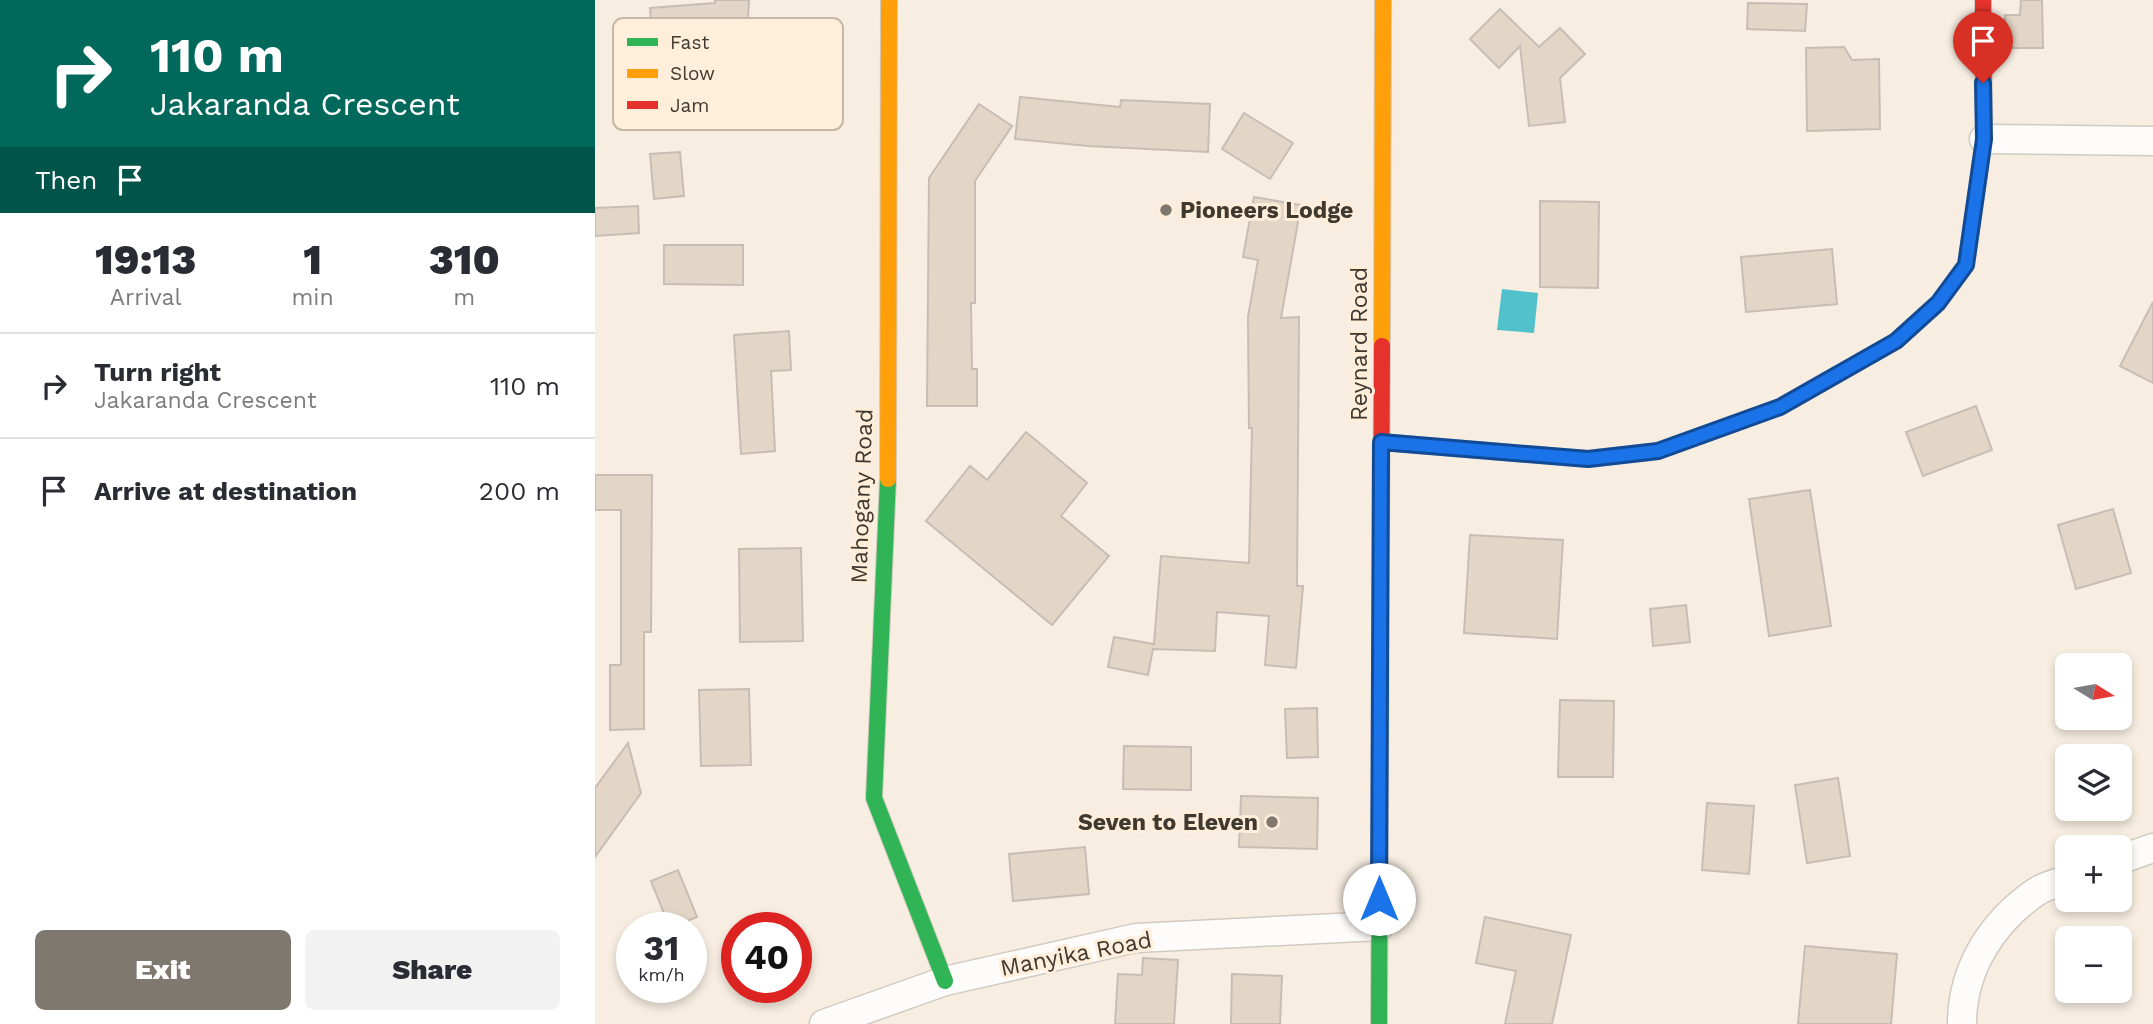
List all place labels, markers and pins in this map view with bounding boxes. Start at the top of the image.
pin [1953,11,2013,83]
place label: Pioneers Lodge [1180,197,1353,224]
marker: Pioneers Lodge [1158,202,1174,218]
place label: Seven to Eleven [1078,809,1258,836]
marker: Seven to Eleven [1264,814,1280,830]

